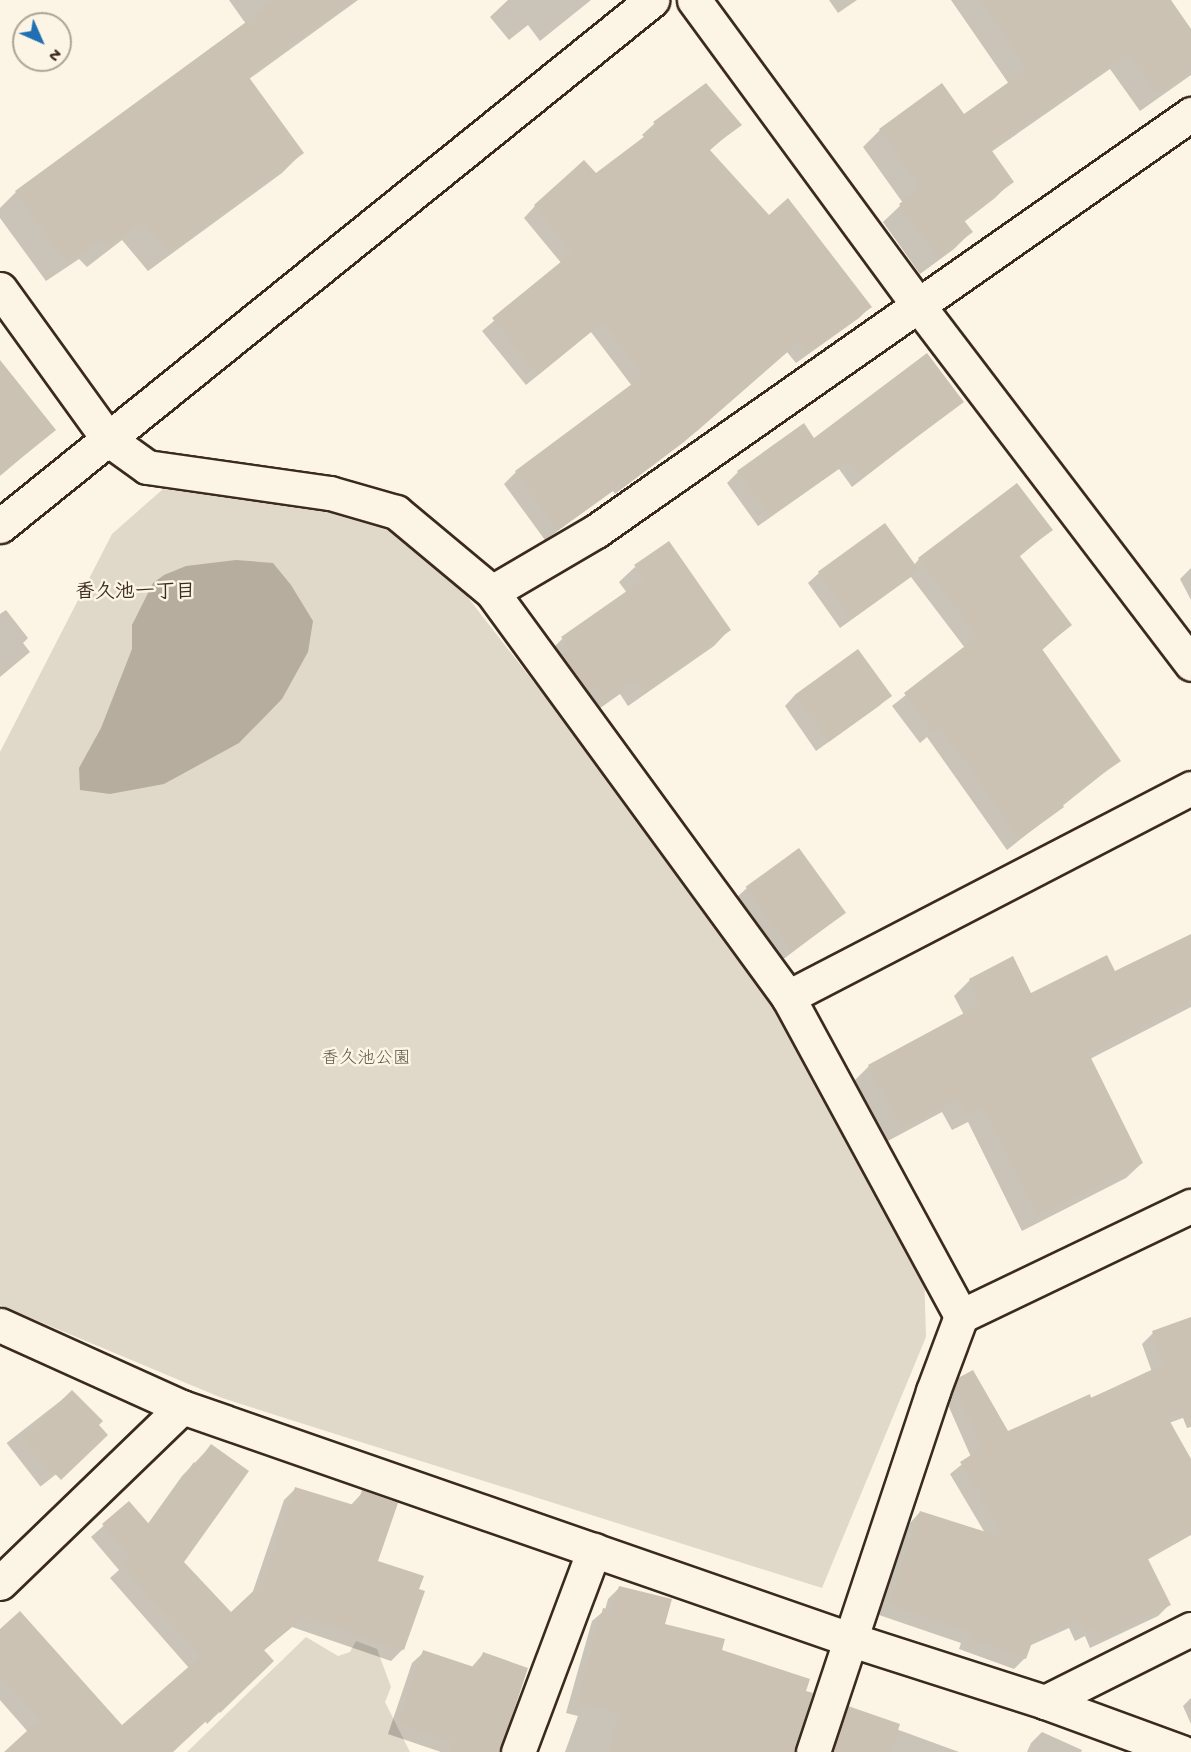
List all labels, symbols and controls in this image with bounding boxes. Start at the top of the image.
north arrow [12,12,72,72]
text: N [43,43,64,64]
district label: 香久池一丁目 [75,581,195,605]
park label: 香久池公園 [321,1049,411,1071]

